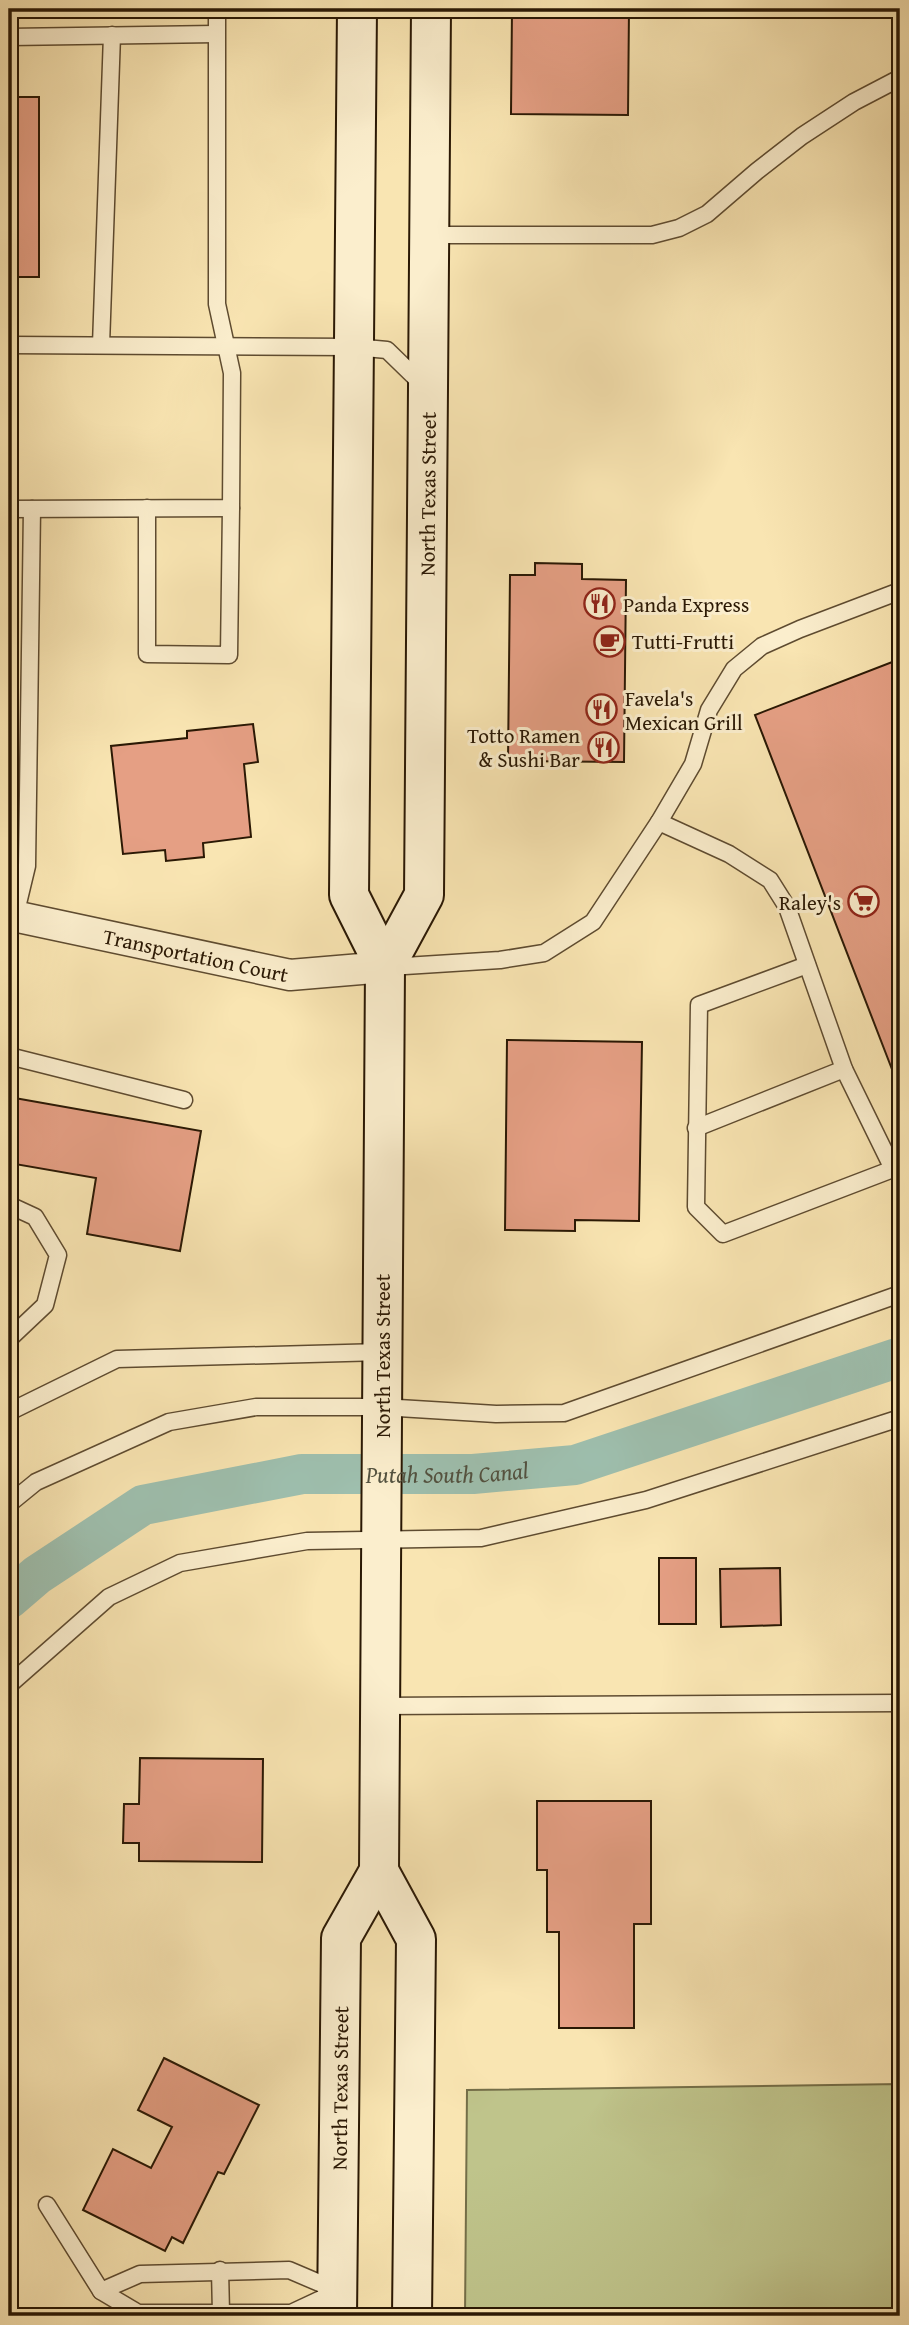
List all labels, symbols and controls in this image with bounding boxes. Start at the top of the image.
street label: North Texas Street [411,411,443,576]
restaurant icon: Panda Express [583,587,617,621]
place label: Panda Express [623,589,749,620]
cafe icon: Tutti-Frutti [592,624,626,658]
place label: Tutti-Frutti [632,626,734,657]
place label: Favela's Mexican Grill [625,683,743,738]
restaurant icon: Favela's Mexican Grill [585,693,619,727]
place label: Totto Ramen & Sushi Bar [467,720,580,775]
restaurant icon: Totto Ramen & Sushi Bar [586,730,620,764]
supermarket icon: Raley's [847,885,881,919]
place label: Raley's [779,887,841,918]
street label: Transportation Court [100,920,292,990]
street label: North Texas Street [367,1273,398,1438]
water label: Putah South Canal [365,1453,530,1491]
street label: North Texas Street [323,2005,356,2170]

